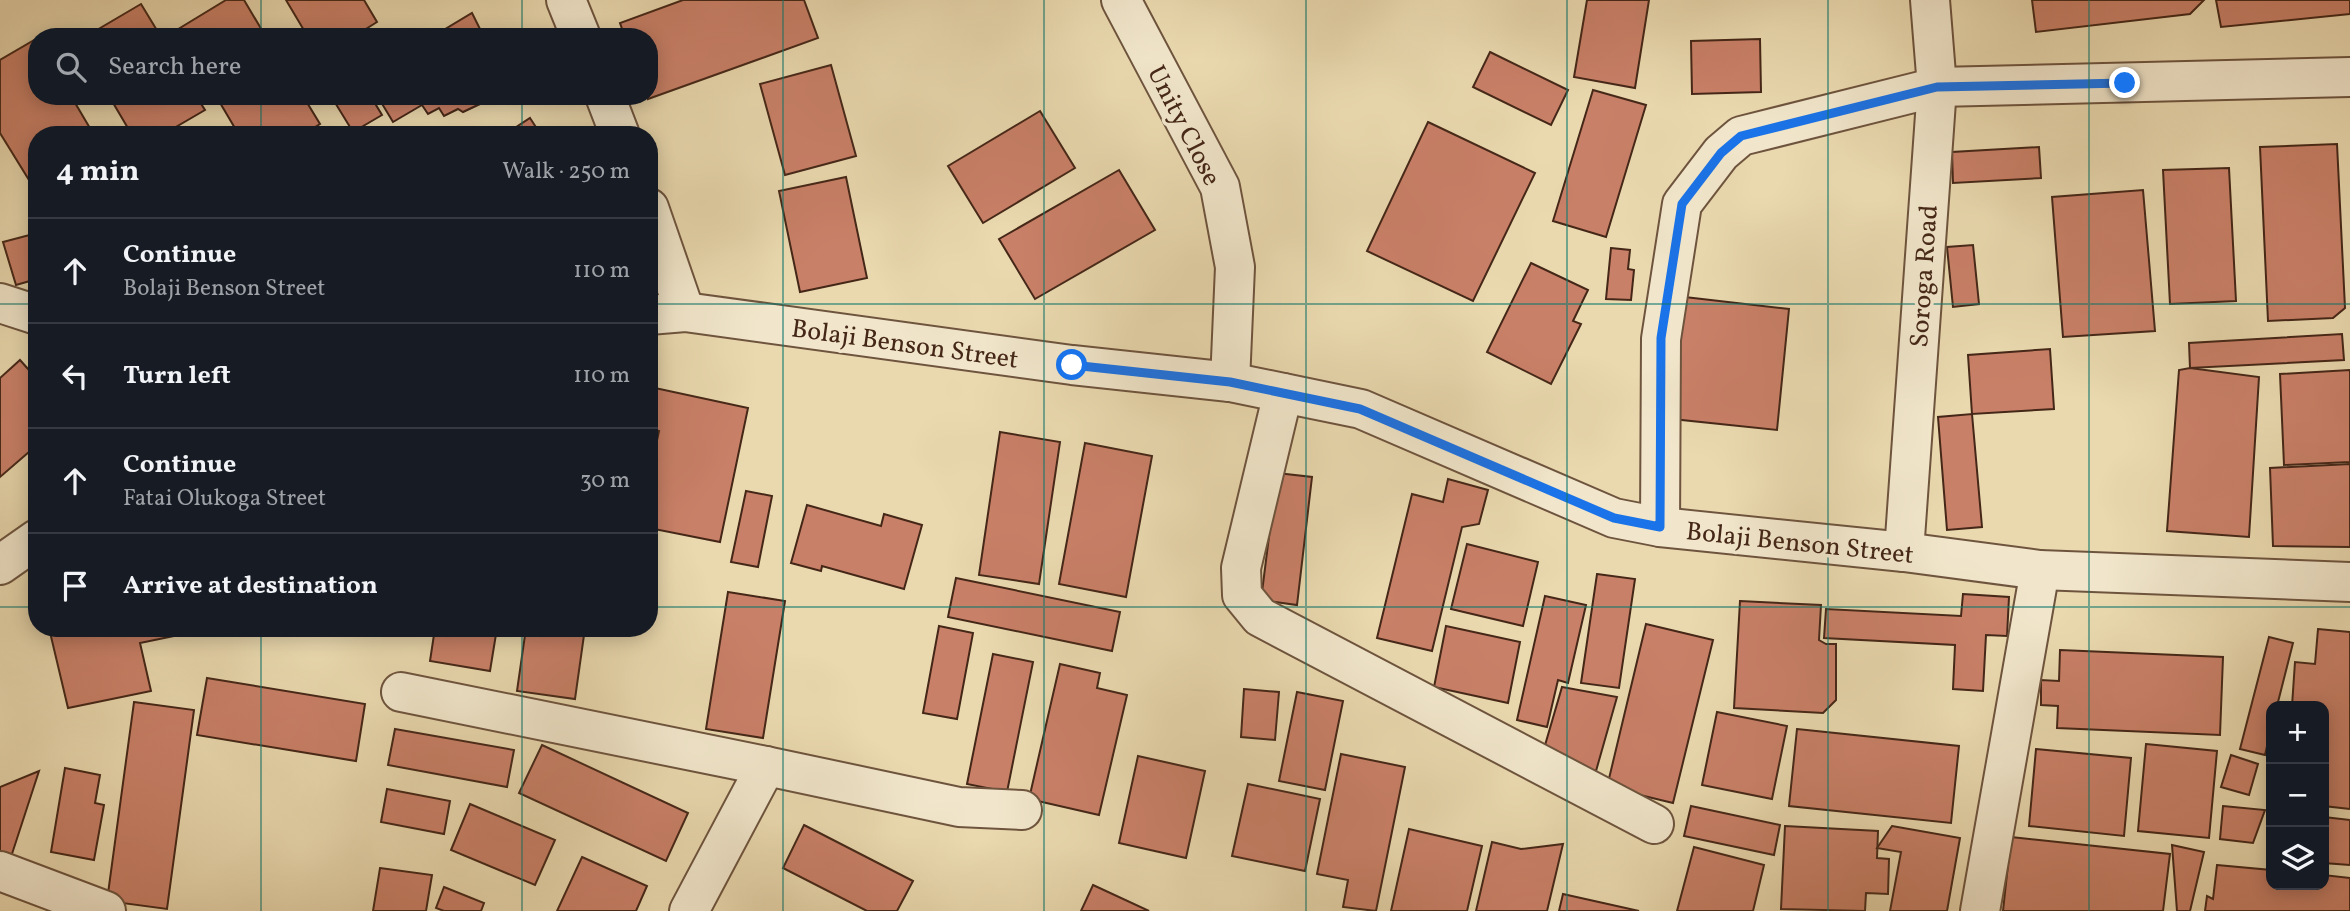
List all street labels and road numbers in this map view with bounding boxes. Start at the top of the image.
street label: Unity Close [1138,60,1229,192]
street label: Soroga Road [1902,204,1948,349]
street label: Bolaji Benson Street [789,311,1020,379]
street label: Bolaji Benson Street [1684,514,1915,574]

